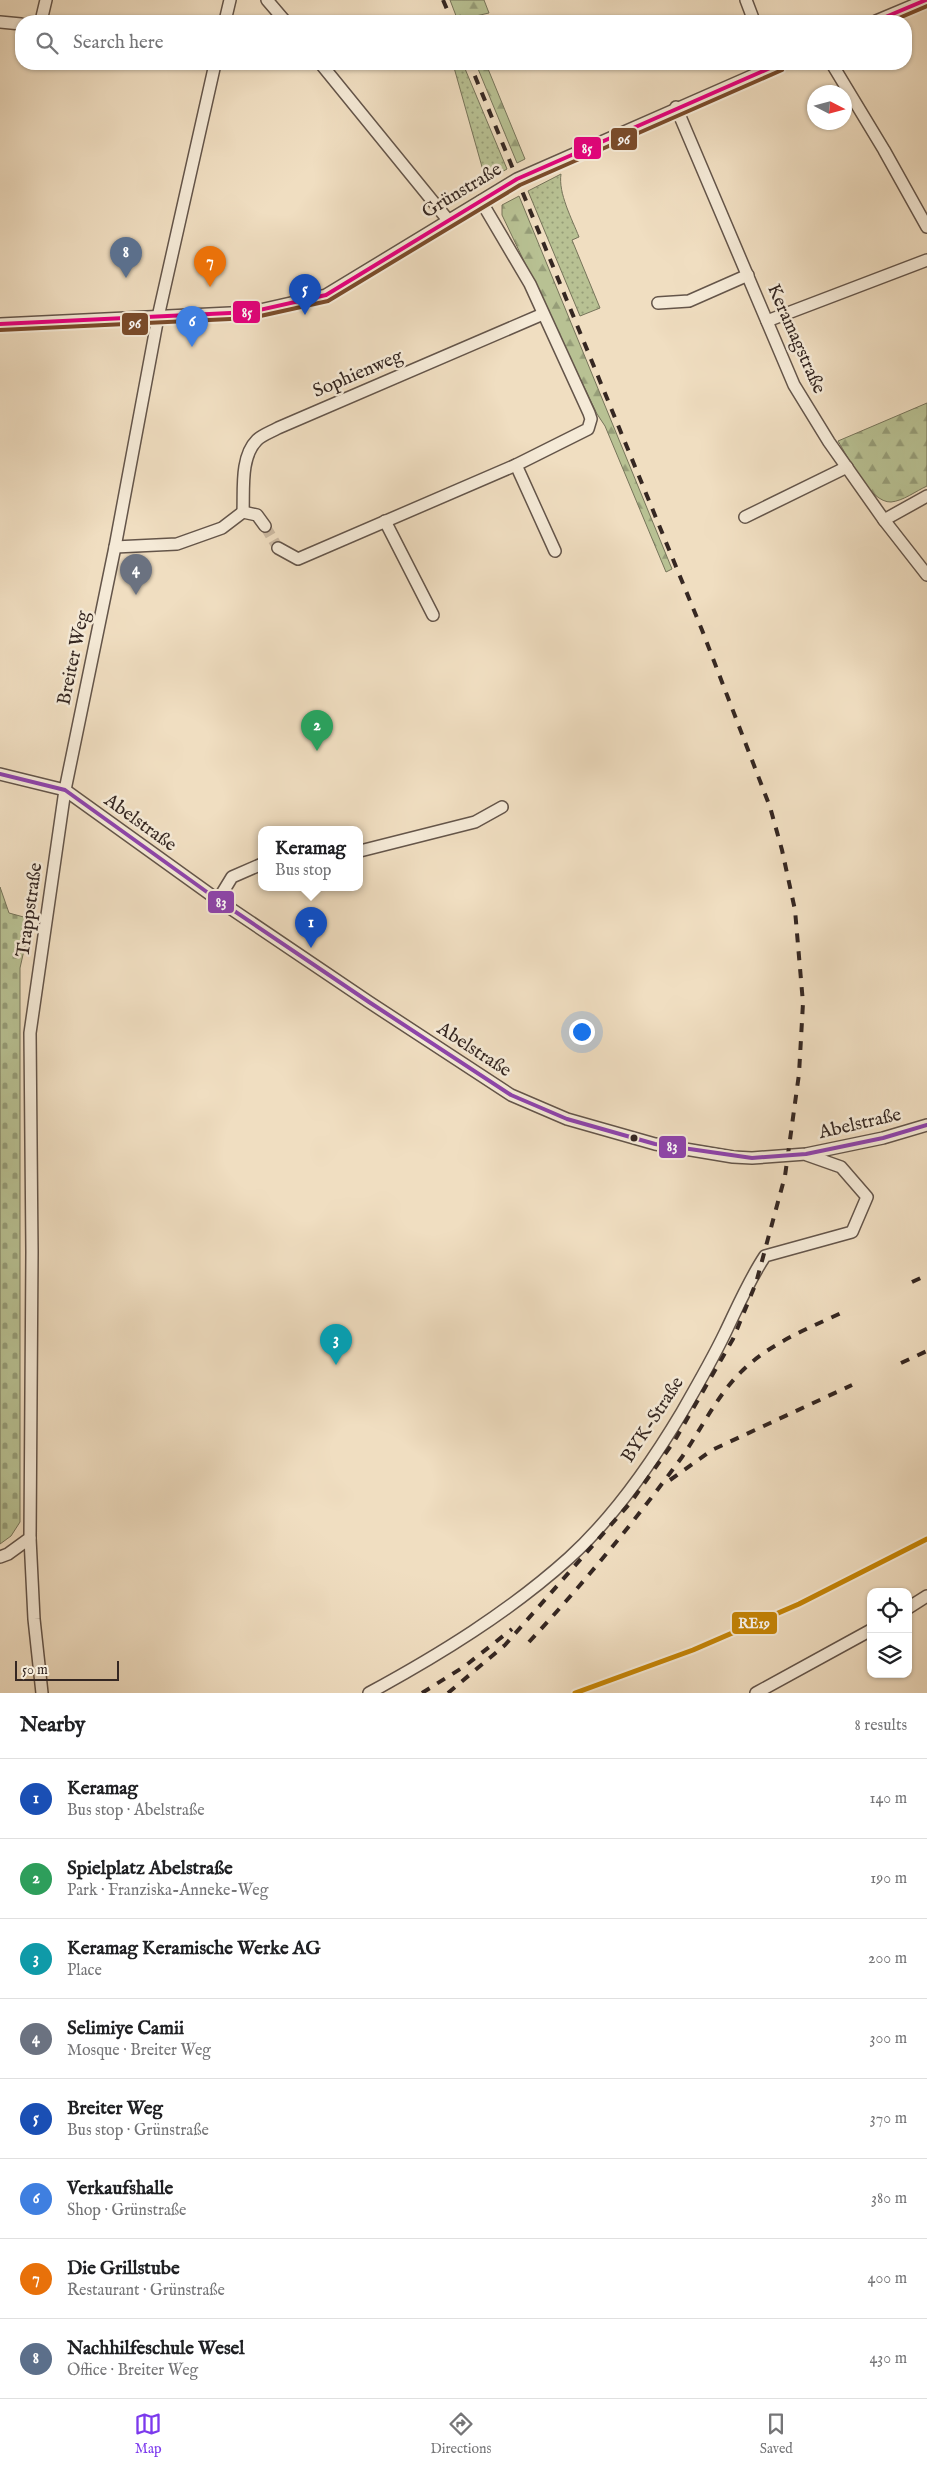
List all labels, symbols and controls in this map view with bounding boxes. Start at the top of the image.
search box [15,15,912,70]
icon: search [33,29,61,57]
text: Search here [73,31,164,55]
north arrow [807,85,852,130]
line badge: 96 [610,127,638,151]
text: 96 [617,131,631,149]
line badge: 85 [573,136,602,160]
text: 85 [582,140,592,158]
street label: Grünstraße [418,158,507,224]
pin: 8 [110,237,142,278]
pin: 7 [194,246,226,287]
pin: 5 [289,274,321,315]
street label: Keramagstraße [761,280,831,398]
line badge: 85 [232,300,261,324]
text: 85 [242,304,252,322]
pin: 6 [176,306,208,347]
line badge: 96 [121,312,149,336]
text: 96 [128,315,142,333]
street label: Sophienweg [309,344,407,404]
pin: 4 [120,554,152,595]
street label: Breiter Weg [52,608,96,707]
pin: 2 [301,710,333,751]
street label: Abelstraße [98,788,181,858]
popup [258,826,363,891]
text: Keramag [275,837,346,861]
street label: Trappstraße [12,861,49,959]
text: Bus stop [275,861,331,881]
line badge: 83 [207,890,235,914]
text: 83 [216,894,226,912]
pin: 1 [295,907,327,948]
street label: Abelstraße [431,1017,516,1083]
your location [569,1019,595,1045]
street label: Abelstraße [815,1103,904,1145]
unlabelled marker [629,1133,639,1143]
line badge: 83 [658,1135,687,1159]
text: 83 [667,1138,677,1156]
pin: 3 [320,1324,352,1365]
street label: BYK-Straße [616,1372,690,1468]
map controls [867,1588,912,1678]
button: locate [867,1588,912,1633]
line badge: RE19 [731,1611,778,1635]
text: RE19 [738,1615,770,1633]
button: layers [867,1633,912,1678]
scale bar [15,1658,119,1681]
text: 50 m [22,1661,48,1679]
text: Nearby [20,1712,85,1739]
text: 8 results [855,1716,907,1736]
text: Keramag [67,1777,138,1801]
text: 1 [33,1789,39,1809]
text: 140 m [869,1789,907,1809]
text: Bus stop · Abelstraße [67,1801,204,1821]
text: Spielplatz Abelstraße [67,1857,233,1881]
text: 2 [32,1869,40,1889]
text: 190 m [870,1869,907,1889]
text: Park · Franziska-Anneke-Weg [67,1881,268,1901]
text: Keramag Keramische Werke AG [67,1937,321,1961]
text: 3 [33,1949,39,1969]
text: 200 m [868,1949,907,1969]
text: Place [67,1961,102,1981]
text: Selimiye Camii [67,2017,184,2041]
text: 4 [32,2029,40,2049]
text: 300 m [869,2029,907,2049]
text: Mosque · Breiter Weg [67,2041,211,2061]
text: Breiter Weg [67,2097,163,2121]
text: 5 [33,2109,39,2129]
text: 370 m [870,2109,907,2129]
text: Bus stop · Grünstraße [67,2121,209,2141]
text: Verkaufshalle [67,2177,173,2201]
text: 6 [33,2189,39,2209]
text: 380 m [871,2189,907,2209]
text: Shop · Grünstraße [67,2201,186,2221]
text: Die Grillstube [67,2257,180,2281]
text: 7 [32,2269,40,2289]
text: 400 m [868,2269,907,2289]
text: Restaurant · Grünstraße [67,2281,225,2301]
text: Nachhilfeschule Wesel [67,2337,245,2361]
text: 8 [33,2349,39,2369]
text: 430 m [869,2349,907,2369]
text: Office · Breiter Weg [67,2361,198,2381]
tab: Map [134,2410,162,2458]
tab: Directions [430,2410,491,2458]
tab: Saved [760,2410,793,2458]

